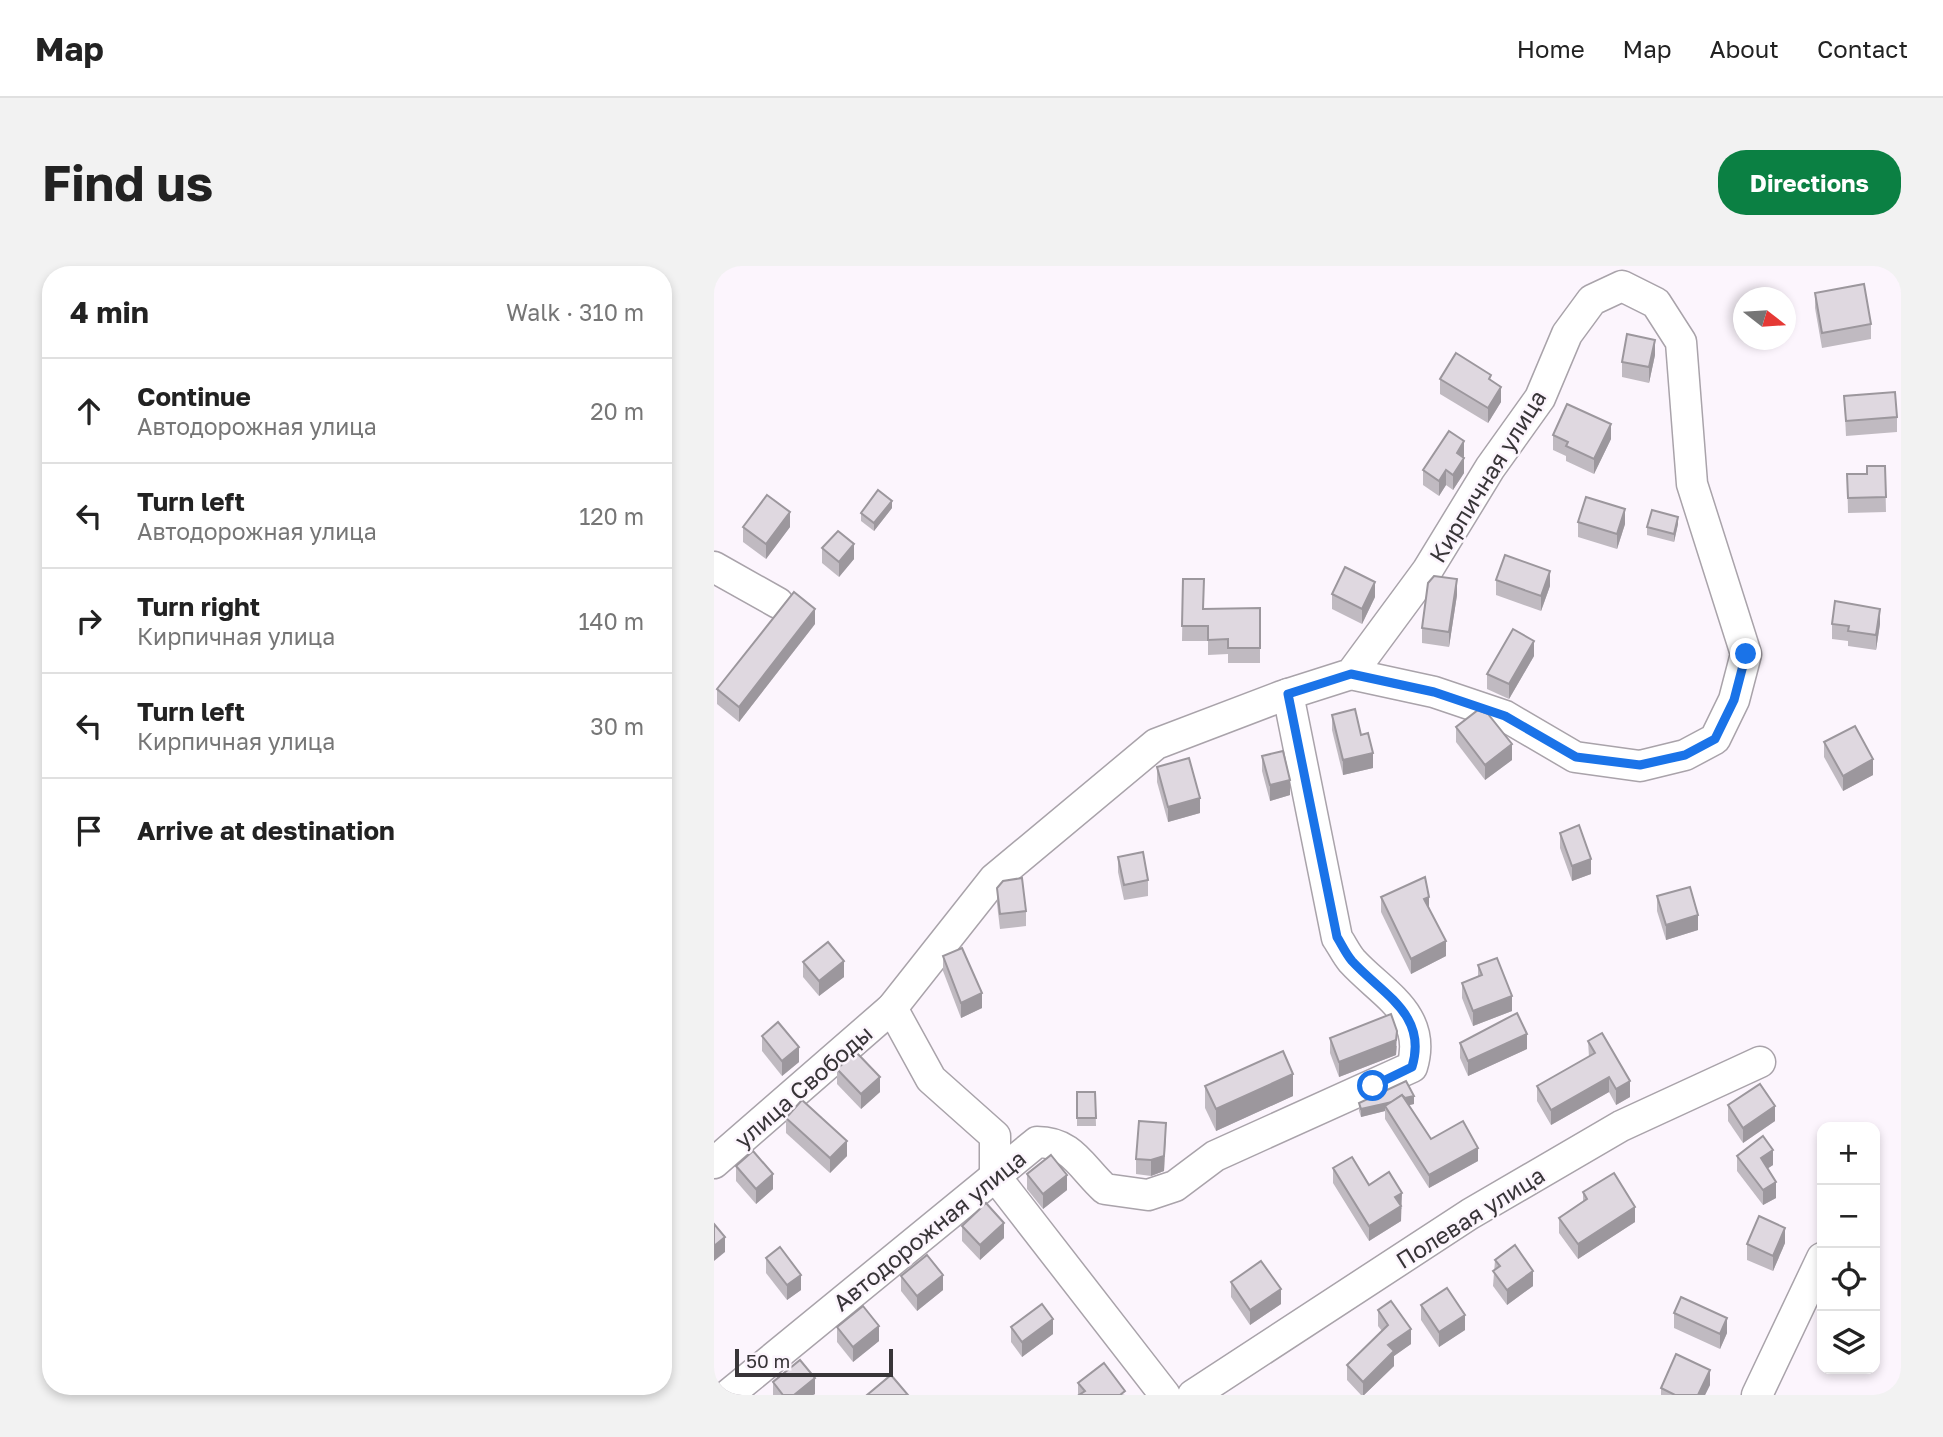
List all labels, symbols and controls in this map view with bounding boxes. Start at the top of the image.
text: Map [35,29,104,68]
text: Home [1517,34,1585,63]
text: Map [1623,34,1672,63]
text: About [1710,34,1779,63]
text: Contact [1817,34,1908,63]
button: Directions [1718,150,1901,215]
text: Find us [42,153,213,212]
north arrow [1733,287,1796,350]
text: 4 min [70,294,149,330]
text: Walk · 310 m [506,298,644,326]
text: Continue [137,381,251,412]
street label: Кирпичная улица [1423,385,1551,567]
icon: ahead [70,392,108,430]
text: 20 m [590,397,644,425]
text: Автодорожная улица [137,412,377,440]
text: Turn left [137,486,245,517]
icon: left [70,497,108,535]
text: 120 m [579,502,644,530]
text: Автодорожная улица [137,517,377,545]
text: Turn right [137,591,260,622]
icon: right [70,602,108,640]
text: 140 m [578,607,644,635]
text: Кирпичная улица [137,622,335,650]
route end [1730,638,1761,669]
text: Turn left [137,696,245,727]
icon: left [70,707,108,745]
text: 30 m [590,712,644,740]
text: Кирпичная улица [137,727,335,755]
icon: arrive [70,812,108,850]
text: Arrive at destination [137,815,395,846]
street label: улица Свободы [728,1019,878,1153]
route start [1357,1070,1388,1101]
map controls [1817,1122,1880,1374]
button: + [1817,1122,1880,1185]
street label: Автодорожная улица [827,1144,1031,1316]
street label: Полевая улица [1391,1160,1549,1274]
button: − [1817,1185,1880,1248]
button: locate [1817,1248,1880,1311]
button: layers [1817,1311,1880,1374]
scale bar [735,1346,892,1378]
text: 50 m [746,1349,790,1372]

